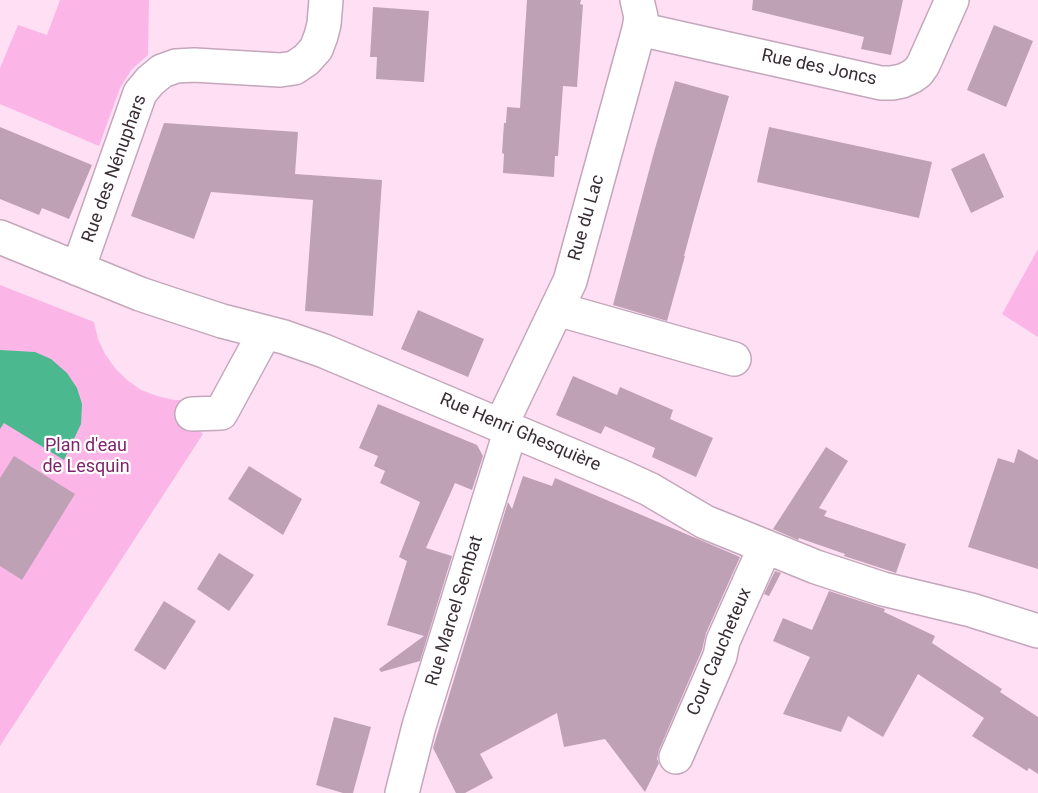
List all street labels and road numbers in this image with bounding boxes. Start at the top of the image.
street label: Rue des Joncs [759,45,879,91]
street label: Rue des Nénuphars [78,92,152,246]
street label: Rue du Lac [564,173,610,263]
street label: Rue Henri Ghesquière [436,389,604,477]
street label: Rue Marcel Sembat [422,533,488,689]
street label: Cour Caucheteux [683,585,757,719]

